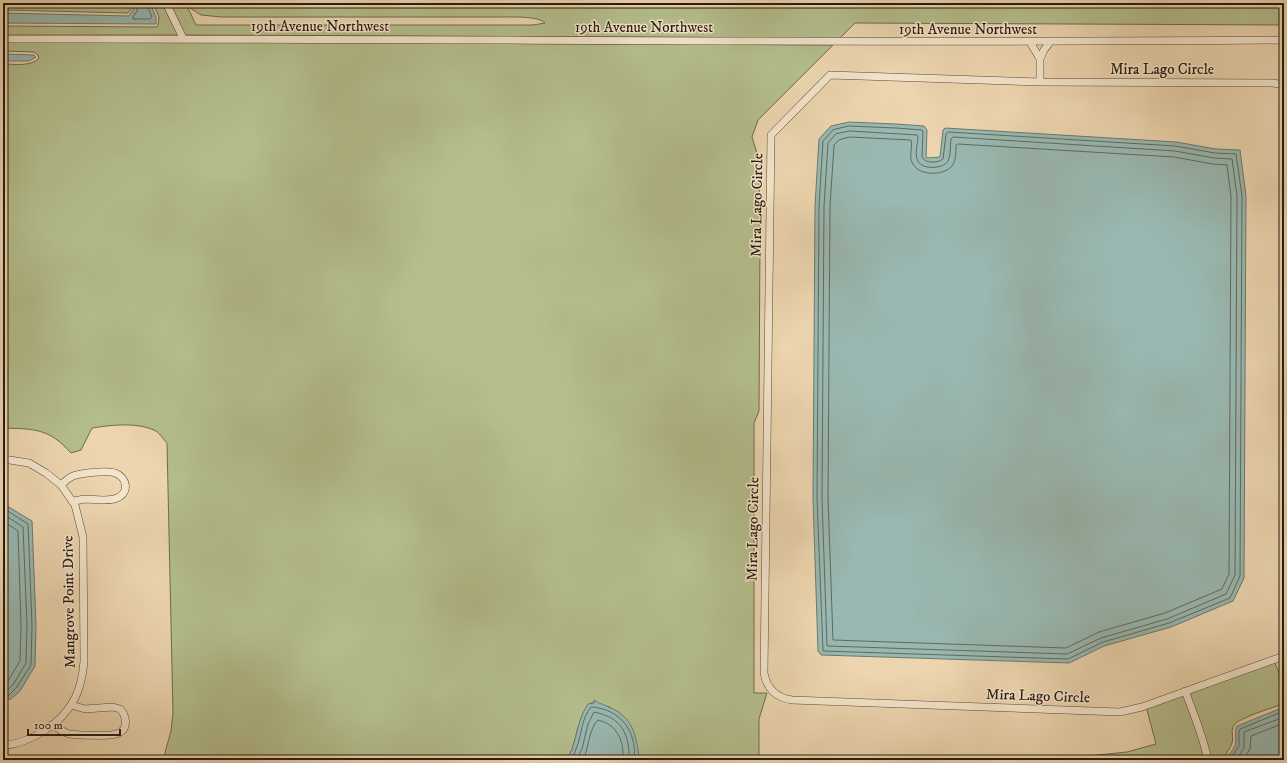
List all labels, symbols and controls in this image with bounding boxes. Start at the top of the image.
street label: 19th Avenue Northwest [251,17,389,36]
street label: 19th Avenue Northwest [575,18,713,37]
street label: 19th Avenue Northwest [899,20,1037,39]
street label: Mira Lago Circle [1110,60,1214,79]
street label: Mira Lago Circle [747,153,767,257]
street label: Mira Lago Circle [743,477,763,581]
street label: Mangrove Point Drive [58,535,80,669]
street label: Mira Lago Circle [986,685,1090,707]
scale bar [28,711,120,737]
text: 100 m [34,718,63,733]

